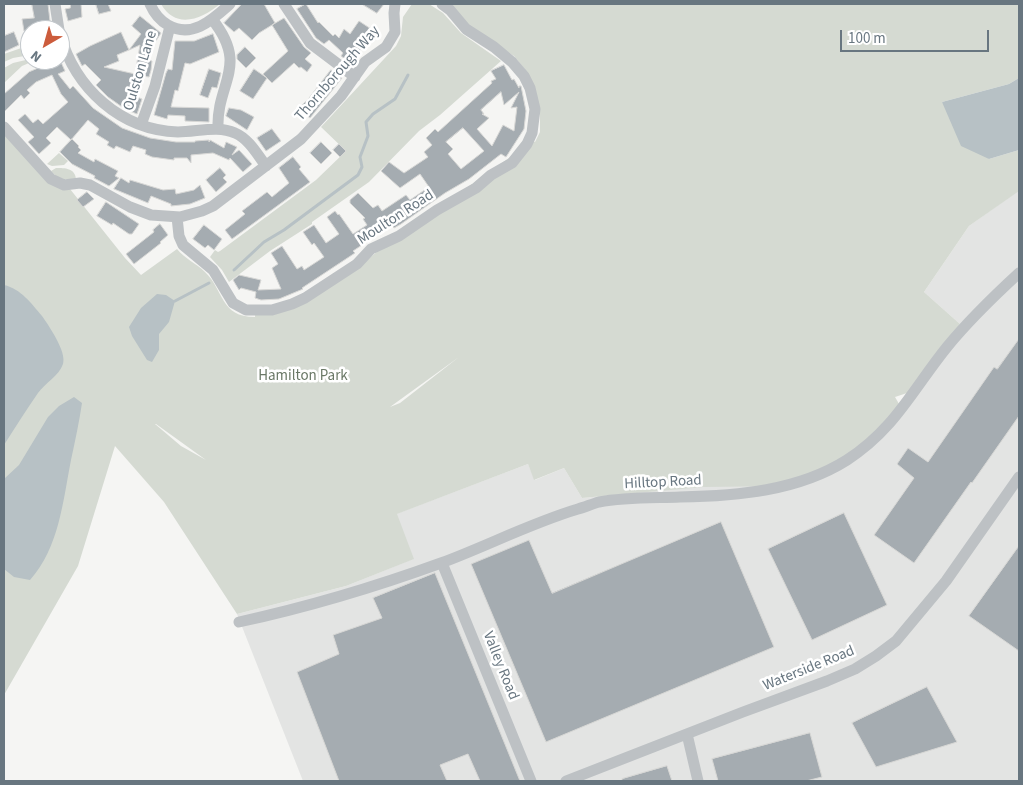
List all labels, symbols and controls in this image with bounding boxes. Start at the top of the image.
north arrow [20,20,70,70]
scale bar [843,20,992,52]
street label: Thornborough Way [292,23,384,125]
text: 100 m [848,28,886,49]
street label: Oulston Lane [120,29,162,113]
text: N [27,45,46,67]
street label: Moulton Road [354,187,438,249]
park label: Hamilton Park [258,368,348,386]
street label: Hilltop Road [624,472,702,494]
street label: Valley Road [478,629,522,703]
street label: Waterside Road [761,642,857,696]

